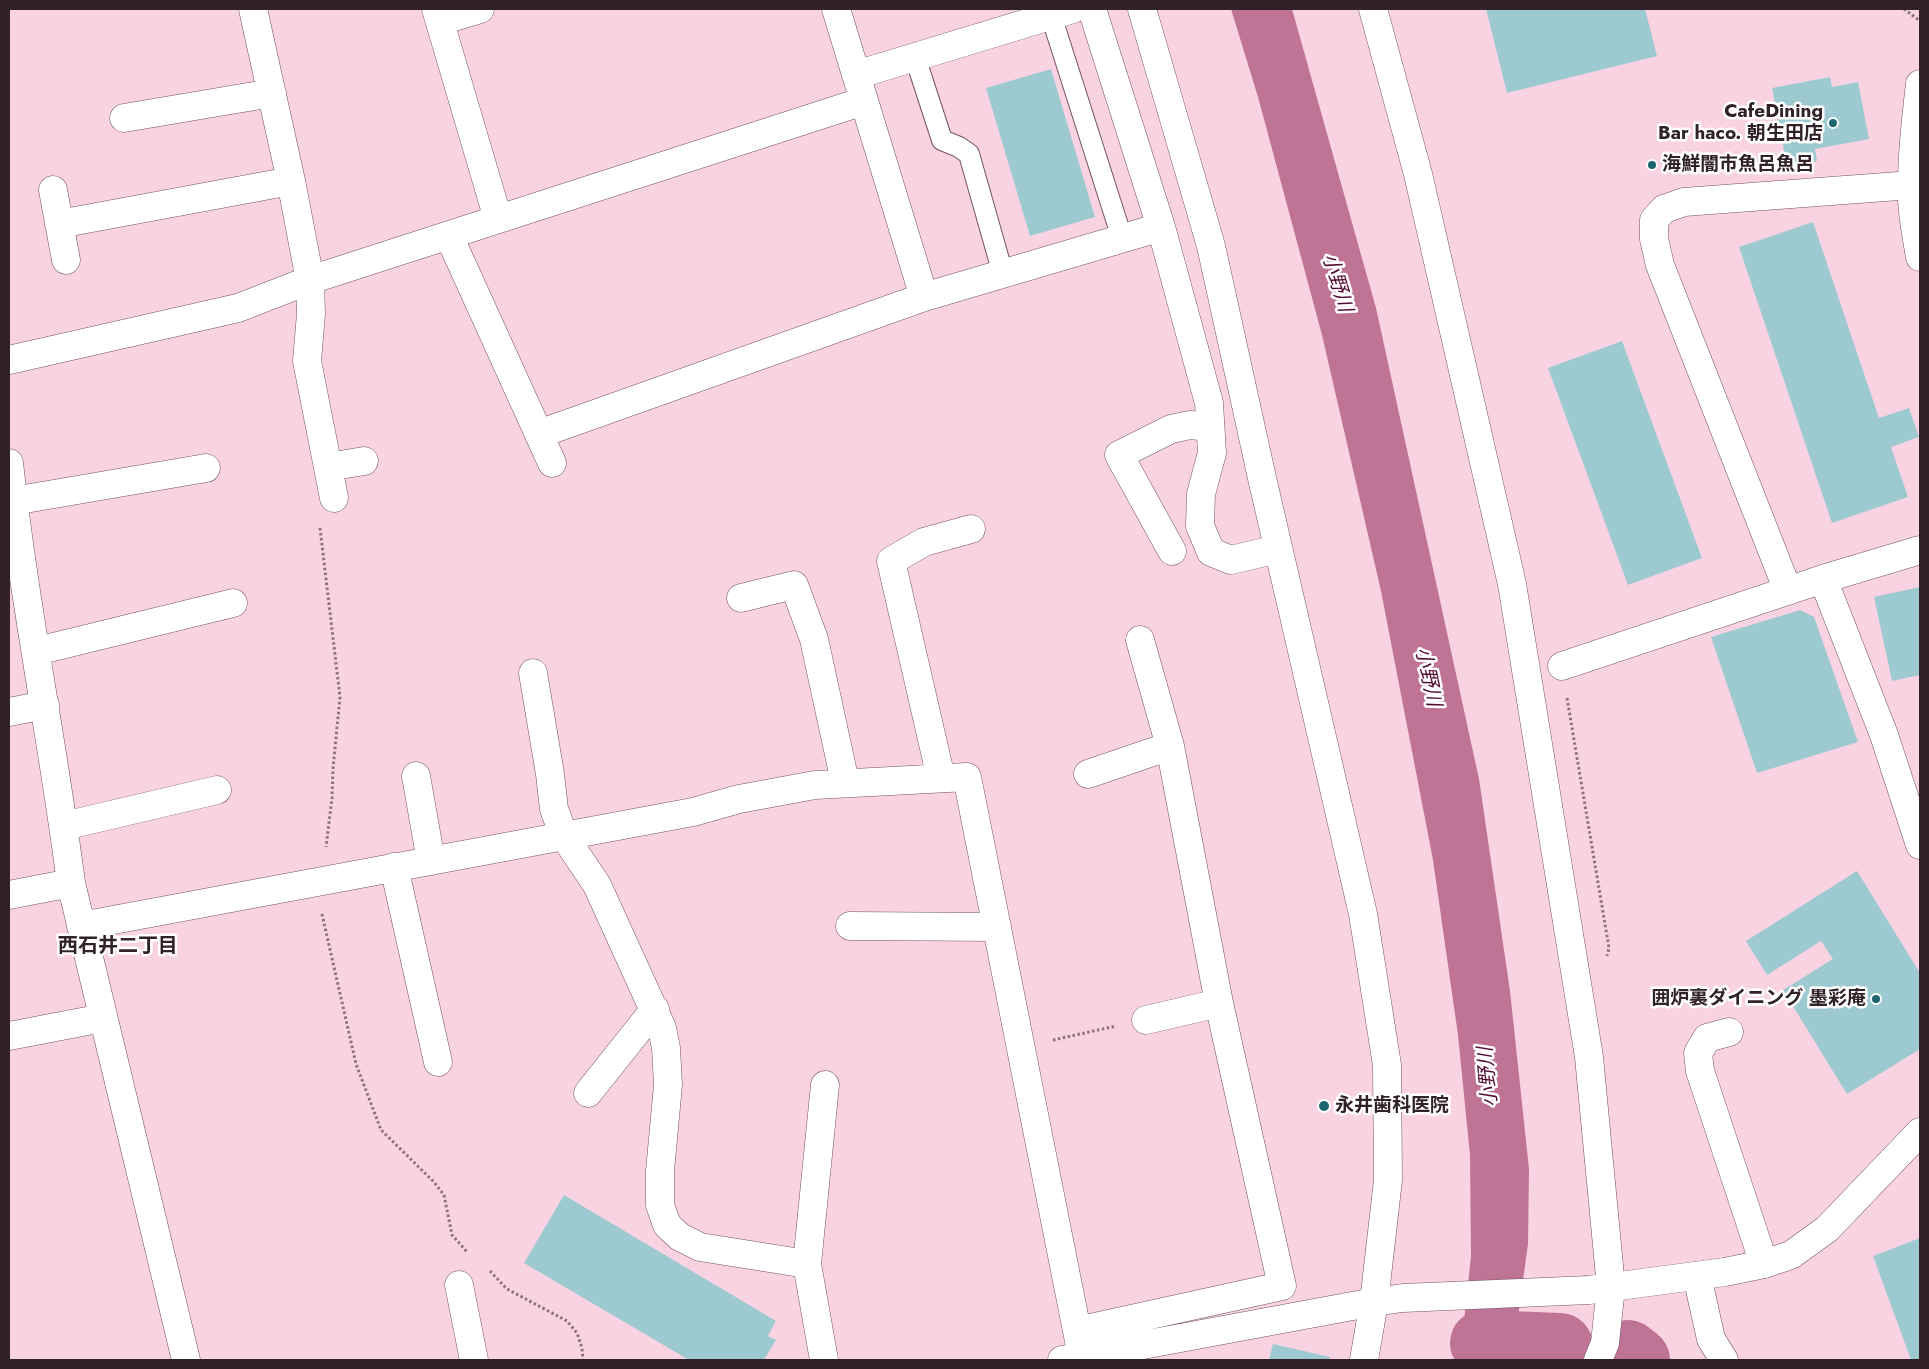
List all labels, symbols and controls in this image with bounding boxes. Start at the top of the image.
place label: CafeDining Bar haco. 朝生田店 [1658,101,1823,145]
marker: CafeDining Bar haco. 朝生田店 [1827,117,1839,129]
place label: 海鮮闇市魚呂魚呂 [1662,154,1814,176]
marker: 海鮮闇市魚呂魚呂 [1646,159,1658,171]
water label: 小野川 [1316,251,1356,315]
water label: 小野川 [1409,645,1445,709]
district label: 西石井二丁目 [58,935,178,959]
place label: 囲炉裏ダイニング 墨彩庵 [1651,988,1866,1010]
marker: 囲炉裏ダイニング 墨彩庵 [1870,993,1882,1005]
water label: 小野川 [1474,1046,1504,1108]
place label: 永井歯科医院 [1335,1095,1449,1117]
marker: 永井歯科医院 [1317,1099,1331,1113]

